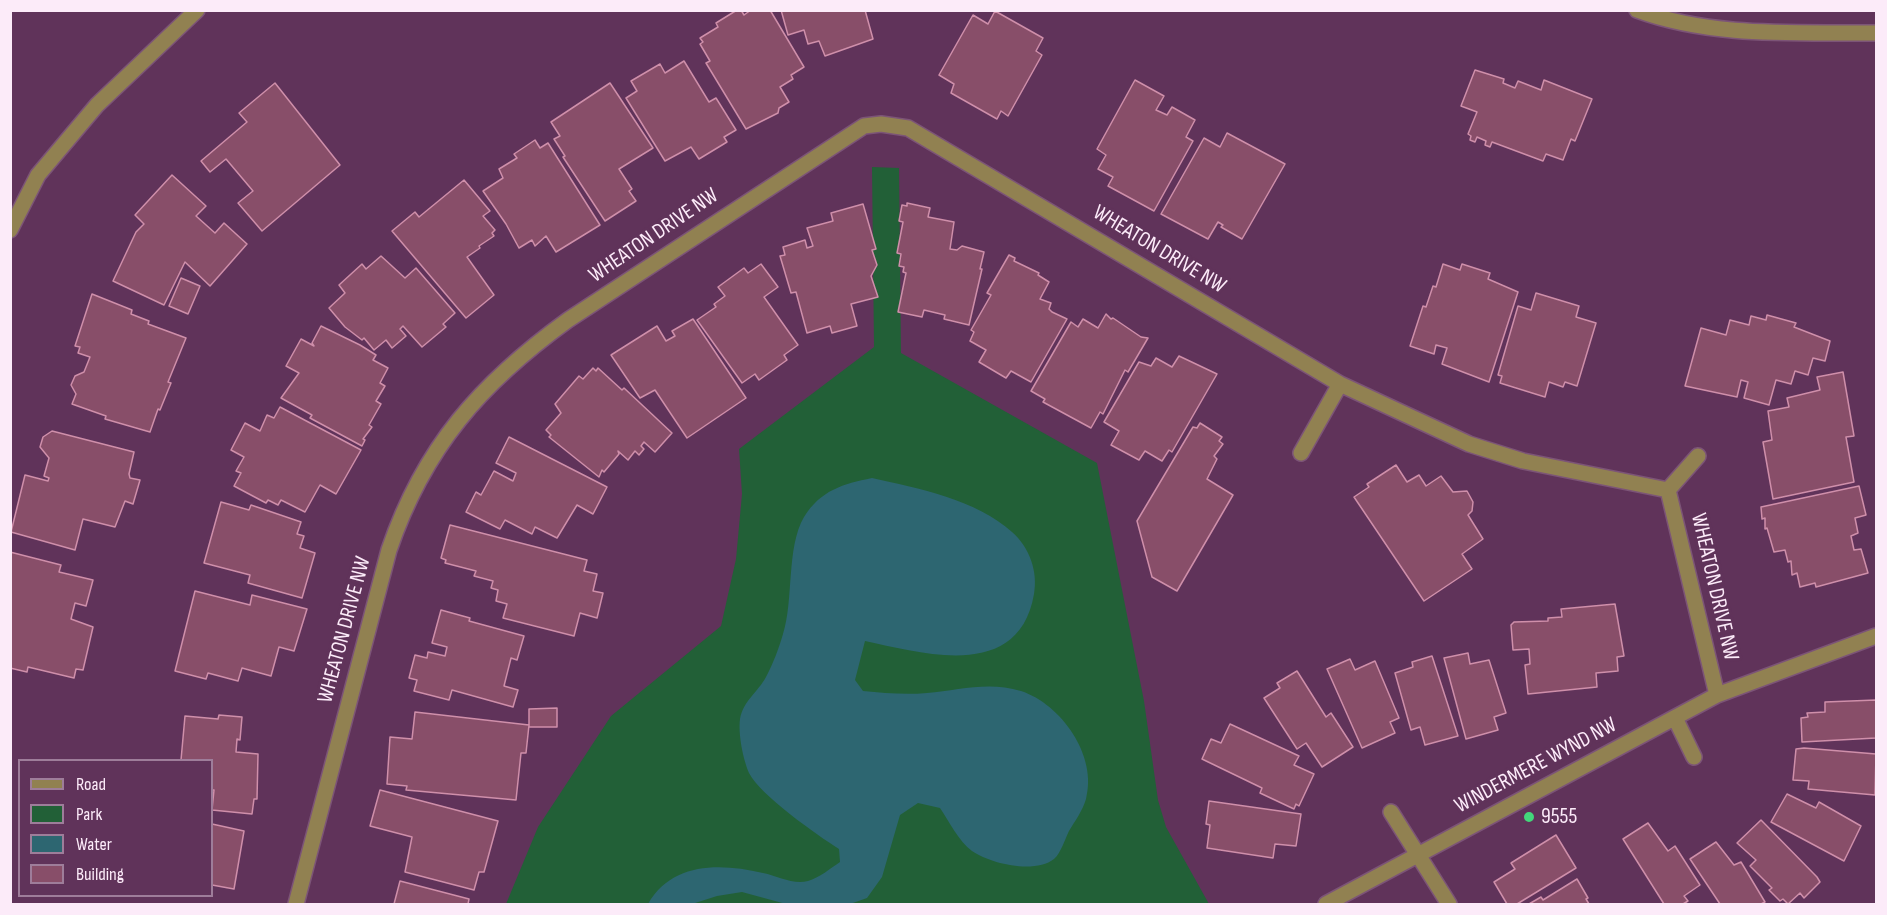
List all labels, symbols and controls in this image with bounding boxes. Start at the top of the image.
street label: WHEATON DRIVE NW [584,183,724,289]
street label: WHEATON DRIVE NW [1088,200,1230,300]
street label: WHEATON DRIVE NW [1684,511,1744,663]
street label: WHEATON DRIVE NW [313,554,377,706]
street label: WINDERMERE WYND NW [1451,712,1621,820]
legend [18,759,213,897]
text: Road [76,774,106,795]
text: Park [76,804,102,825]
place label: 9555 [1541,804,1577,830]
marker: 9555 [1522,810,1536,824]
text: Water [76,834,112,855]
text: Building [76,864,124,885]

